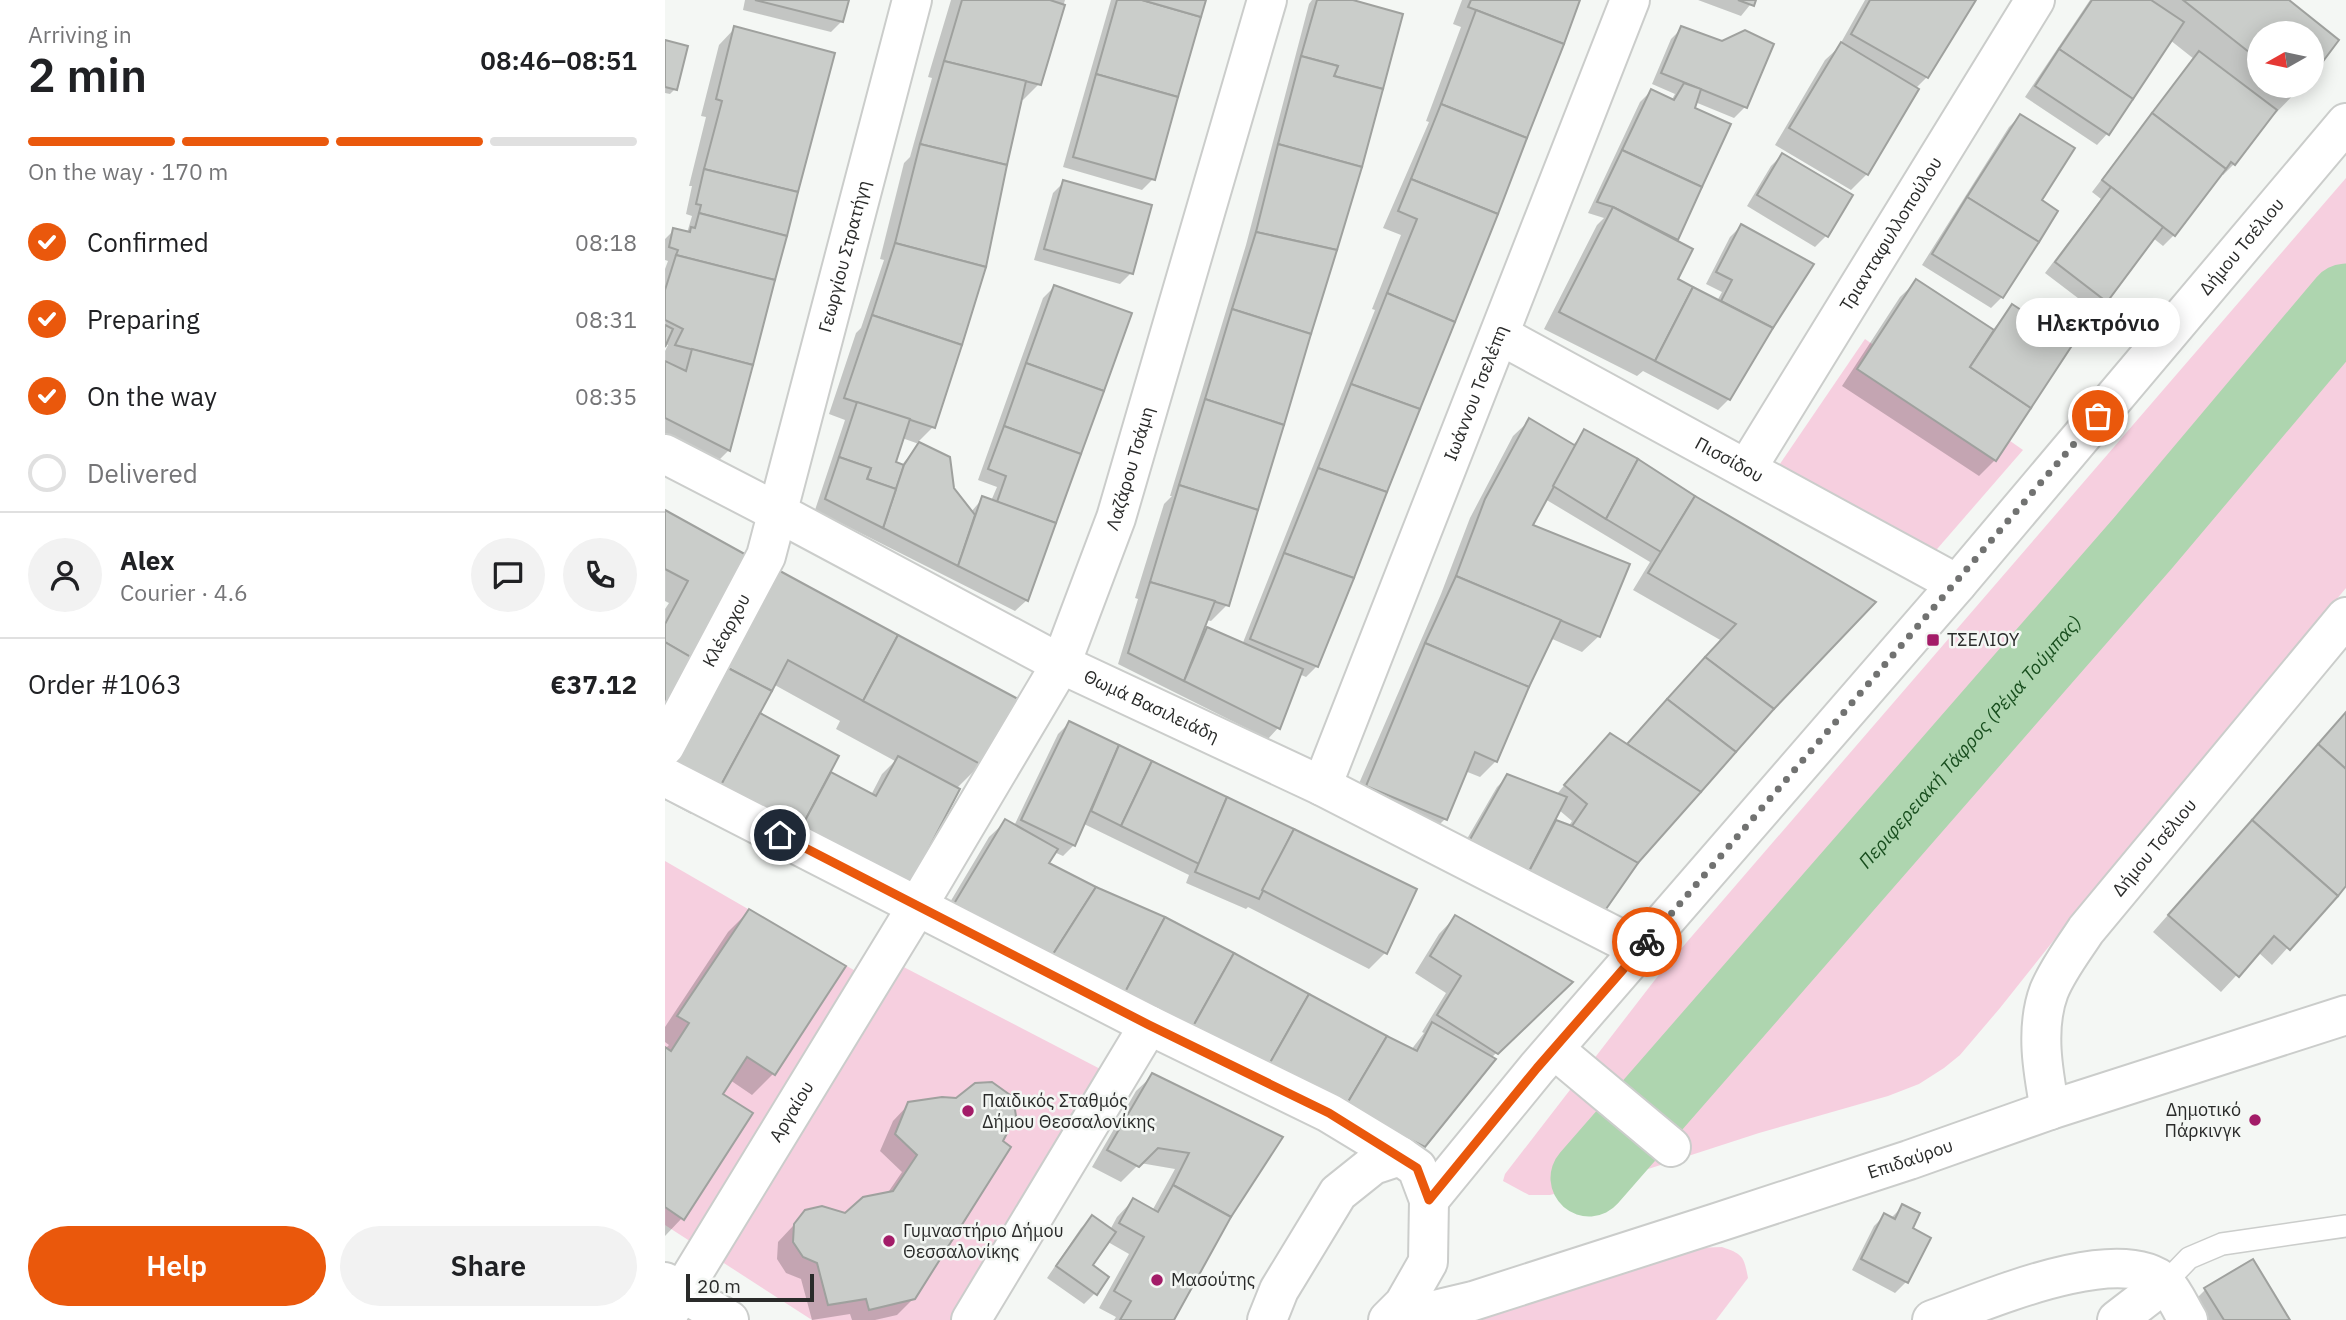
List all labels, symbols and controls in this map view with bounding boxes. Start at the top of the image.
text: Arriving in [28,19,132,49]
north arrow [2247,21,2324,98]
map controls [2247,21,2324,98]
text: 08:46–08:51 [480,43,637,77]
text: 2 min [28,45,147,105]
street label: Τριανταφυλλοπούλου [1834,152,1947,315]
text: On the way · 170 m [28,156,228,186]
street label: Γεωργίου Στρατήγη [813,178,875,335]
street label: Δήμου Τσέλιου [2194,193,2289,300]
icon: check [28,223,66,261]
text: Confirmed [87,225,209,259]
text: 08:18 [575,227,637,257]
callout: Ηλεκτρόνιο [2016,297,2180,346]
icon: check [28,300,66,338]
text: Preparing [87,302,200,336]
text: 08:31 [575,304,637,334]
text: Ηλεκτρόνιο [2036,307,2160,337]
street label: Ιωάννου Τσελέπη [1439,322,1512,464]
icon: check [28,377,66,415]
text: On the way [87,379,217,413]
text: 08:35 [575,381,637,411]
pin [2068,386,2128,446]
icon: bag [2079,397,2117,435]
street label: Λαζάρου Τσάμη [1100,404,1159,533]
street label: Πισσίδου [1691,432,1768,487]
text: Delivered [87,456,198,490]
button: person [28,538,102,612]
button: chat [471,538,545,612]
button: phone [563,538,637,612]
text: Alex [120,543,174,577]
text: Courier · 4.6 [120,577,248,607]
street label: Κλέαρχου [697,589,755,671]
water label: Περιφερειακή Τάφρος (Ρέμα Τούμπας) [1853,610,2086,873]
place label: ΤΣΕΛΙΟΥ [1947,628,2020,651]
marker: ΤΣΕΛΙΟΥ [1925,632,1941,648]
street label: Θωμά Βασιλειάδη [1080,664,1223,747]
text: Order #1063 [28,667,182,701]
text: €37.12 [550,667,637,701]
street label: Δήμου Τσέλιου [2107,794,2201,901]
pin [750,805,810,865]
icon: home [761,816,799,854]
courier [1612,907,1682,977]
icon: bike [1628,923,1666,961]
street label: Αργαίου [764,1077,819,1146]
place label: Παιδικός Σταθμός Δήμου Θεσσαλονίκης [982,1089,1156,1133]
place label: Δημοτικό Πάρκινγκ [2164,1098,2242,1142]
marker: Παιδικός Σταθμός Δήμου Θεσσαλονίκης [960,1103,976,1119]
marker: Δημοτικό Πάρκινγκ [2247,1112,2263,1128]
street label: Επιδαύρου [1864,1133,1956,1184]
place label: Γυμναστήριο Δήμου Θεσσαλονίκης [903,1219,1064,1263]
button: Help [28,1226,326,1306]
button: Share [340,1226,637,1306]
marker: Γυμναστήριο Δήμου Θεσσαλονίκης [881,1233,897,1249]
place label: Μασούτης [1171,1268,1256,1291]
scale bar [686,1271,814,1303]
marker: Μασούτης [1149,1272,1165,1288]
text: 20 m [697,1274,741,1298]

